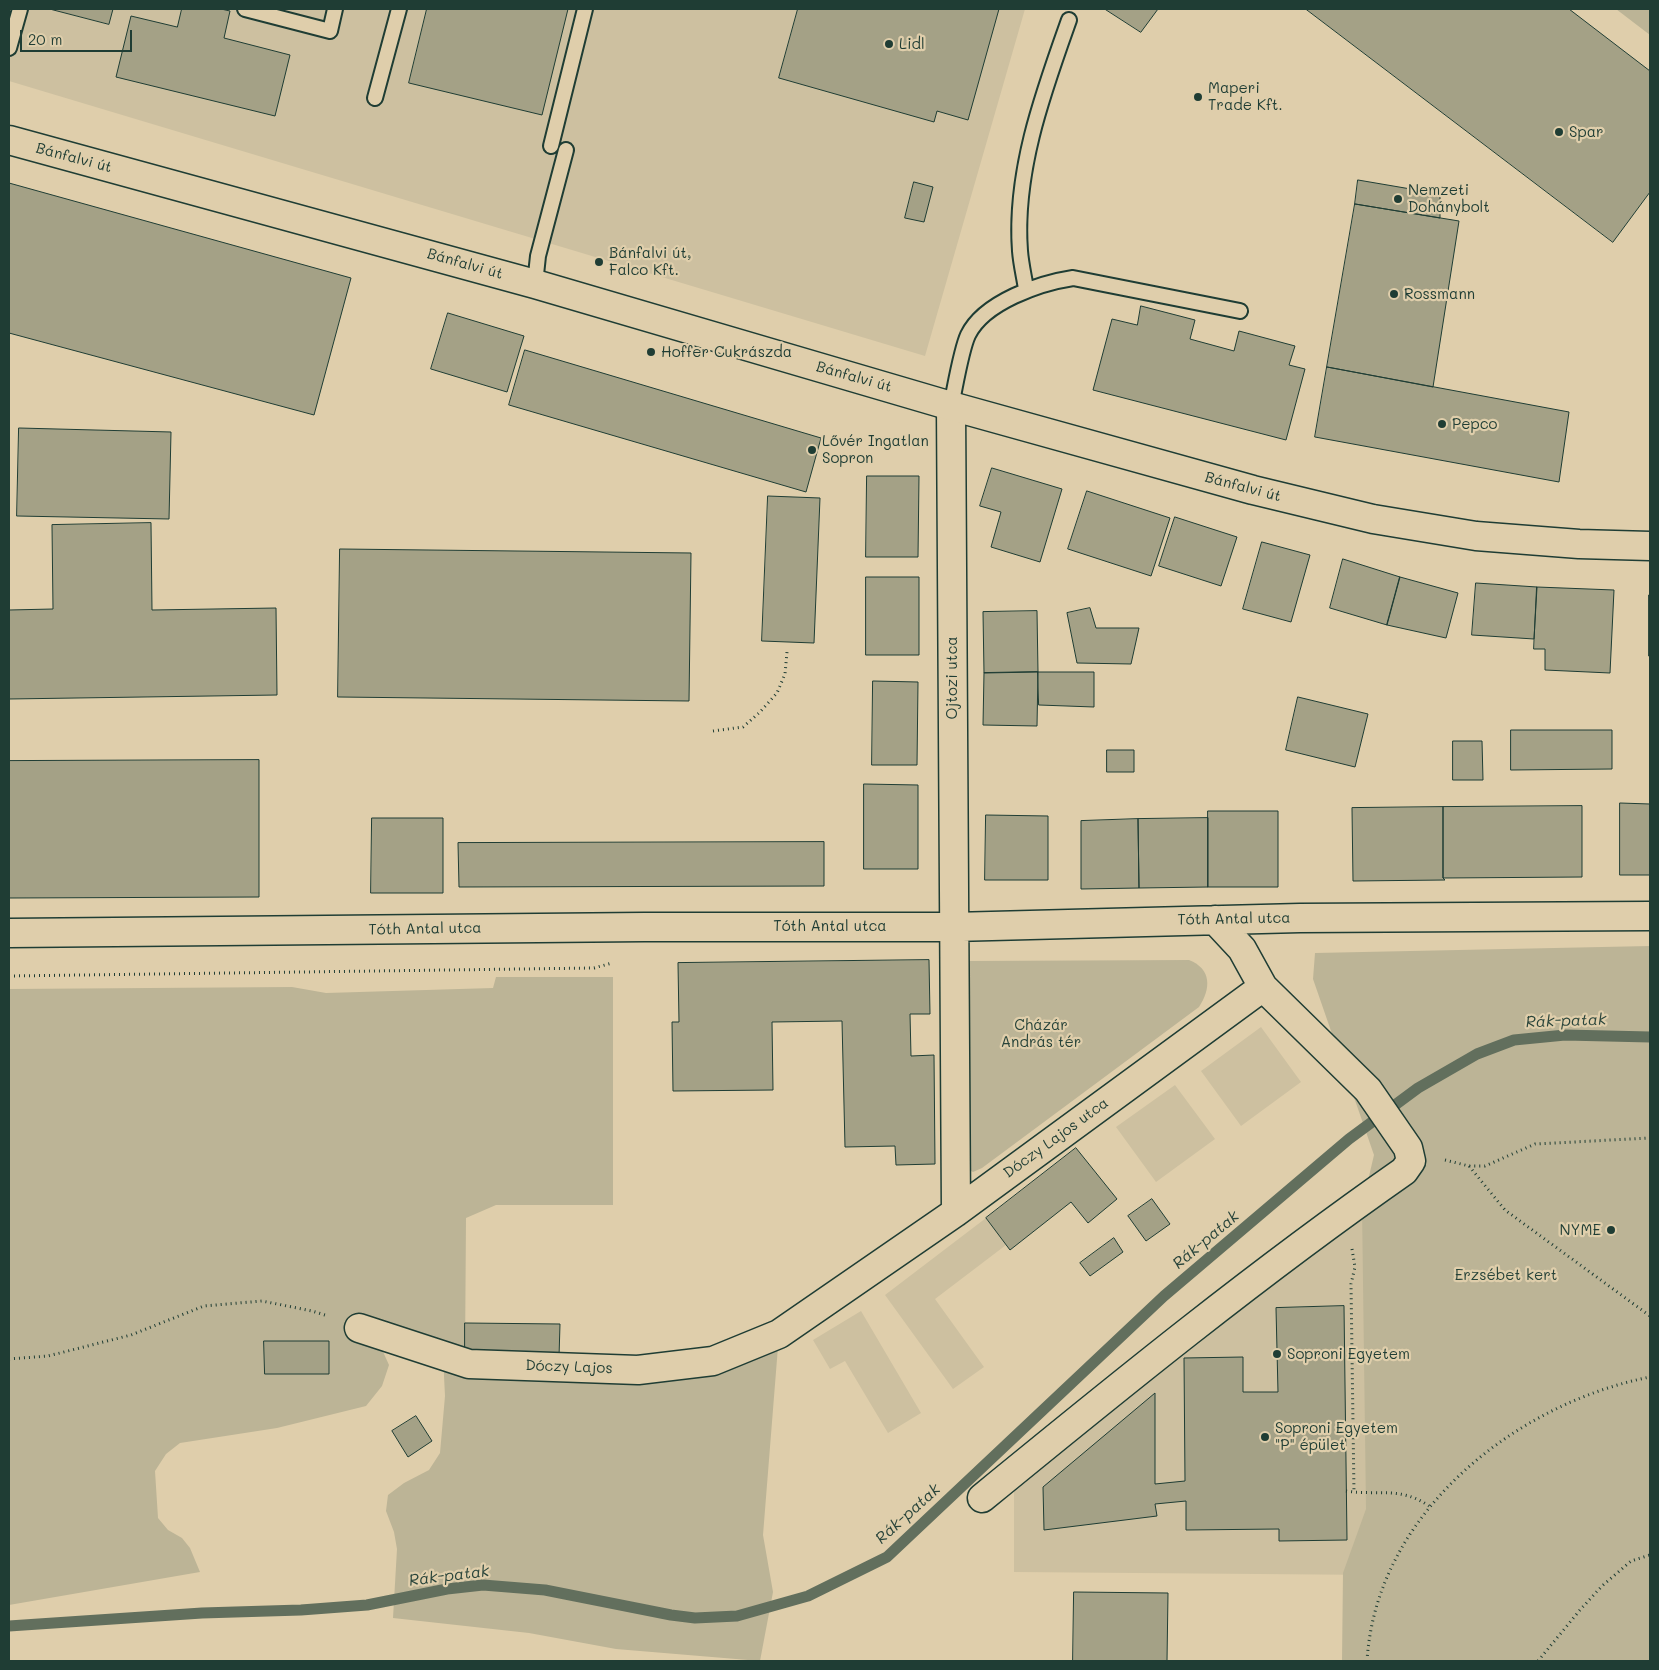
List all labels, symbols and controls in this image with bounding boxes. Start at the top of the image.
scale bar [22,20,135,52]
text: 20 m [28,29,62,49]
place label: Lidl [899,35,925,53]
marker: Lidl [883,38,895,50]
place label: Maperi Trade Kft. [1208,79,1283,114]
marker: Maperi Trade Kft. [1192,91,1204,103]
place label: Spar [1569,123,1604,141]
marker: Spar [1553,126,1565,138]
street label: Bánfalvi út [34,139,114,177]
place label: Nemzeti Dohánybolt [1408,181,1490,216]
marker: Nemzeti Dohánybolt [1392,193,1404,205]
place label: Bánfalvi út, Falco Kft. [609,244,692,279]
street label: Bánfalvi út [425,245,505,283]
marker: Bánfalvi út, Falco Kft. [593,256,605,268]
place label: Rossmann [1404,285,1475,303]
marker: Rossmann [1388,288,1400,300]
place label: Hoffer Cukrászda [661,343,792,361]
marker: Hoffer Cukrászda [645,346,657,358]
street label: Bánfalvi út [814,358,894,396]
place label: Pepco [1452,415,1497,433]
marker: Pepco [1436,418,1448,430]
place label: Lővér Ingatlan Sopron [822,432,929,467]
marker: Lővér Ingatlan Sopron [806,444,818,456]
street label: Bánfalvi út [1203,468,1283,506]
street label: Ojtozi utca [943,636,961,720]
street label: Tóth Antal utca [1177,909,1291,929]
street label: Tóth Antal utca [773,917,887,935]
street label: Tóth Antal utca [368,919,482,939]
water label: Rák-patak [1525,1010,1607,1032]
park label: Cházár András tér [1001,1016,1081,1051]
street label: Dóczy Lajos utca [1000,1094,1112,1182]
water label: Rák-patak [1169,1207,1243,1273]
place label: NYME [1560,1221,1601,1239]
marker: NYME [1605,1224,1617,1236]
park label: Erzsébet kert [1455,1266,1557,1284]
place label: Soproni Egyetem [1287,1345,1410,1363]
marker: Soproni Egyetem [1271,1348,1283,1360]
street label: Dóczy Lajos [525,1356,613,1378]
place label: Soproni Egyetem "P" épület [1275,1419,1398,1454]
marker: Soproni Egyetem "P" épület [1259,1431,1271,1443]
water label: Rák-patak [872,1480,944,1548]
water label: Rák-patak [408,1562,490,1590]

